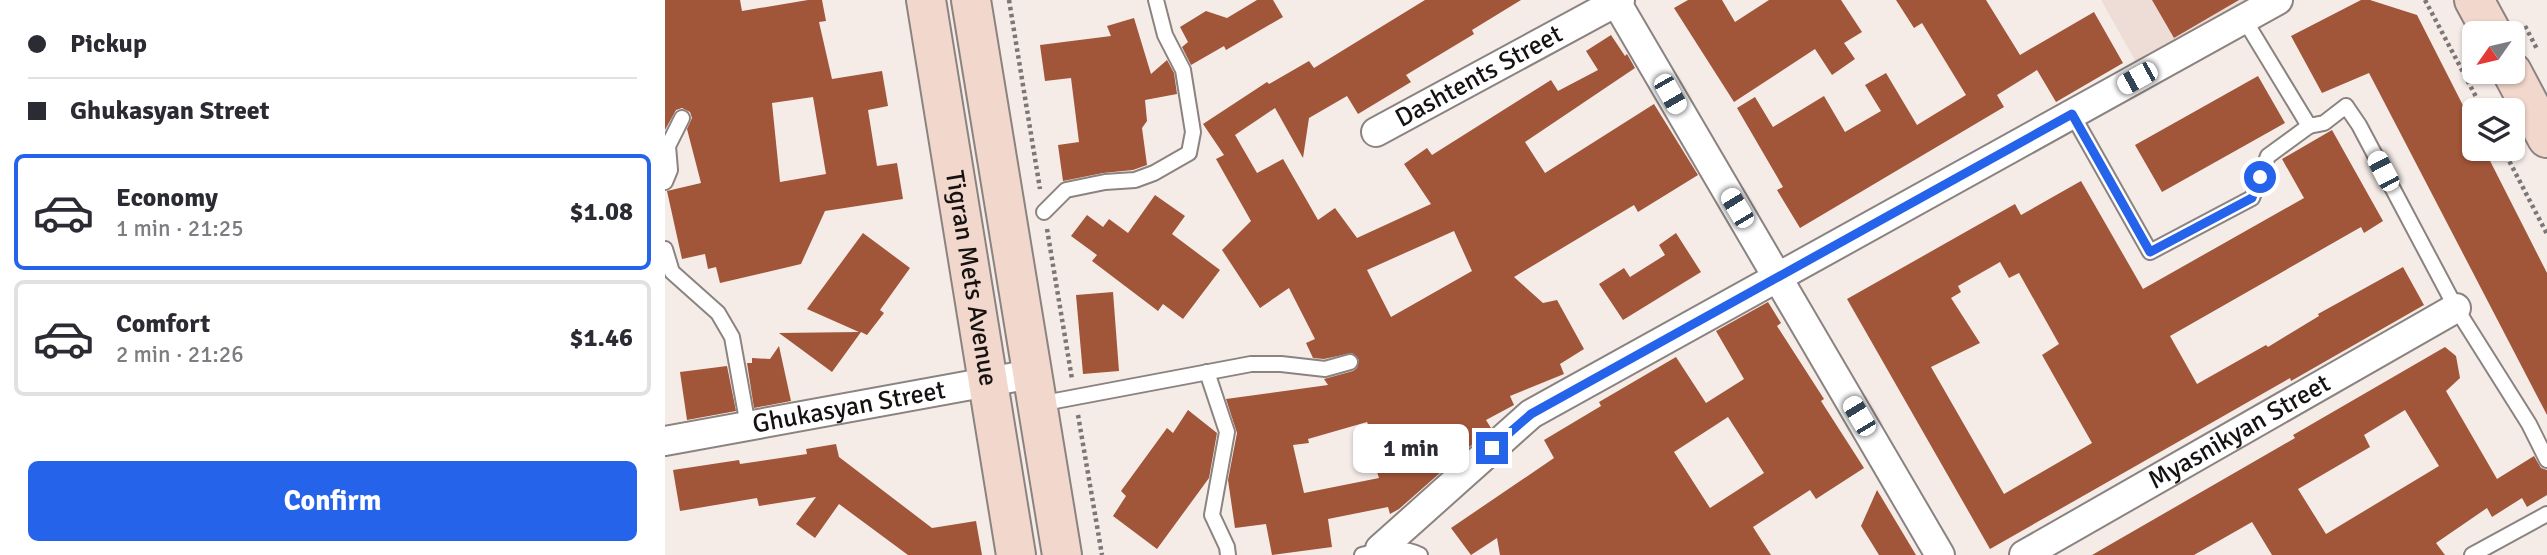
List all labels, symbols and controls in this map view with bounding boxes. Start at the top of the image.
street label: Dashtents Street [1390,18,1568,135]
north arrow [2462,21,2525,84]
map controls [2462,21,2525,161]
text: Pickup [70,28,147,60]
car [2114,59,2161,97]
car [1651,71,1690,117]
text: Ghukasyan Street [70,95,269,127]
button: layers [2462,98,2525,161]
car [2364,148,2403,194]
route start [2244,161,2276,193]
street label: Tigran Mets Avenue [938,168,1004,388]
icon: car [32,181,95,244]
text: Economy [116,182,218,214]
car [1718,185,1757,231]
text: $1.08 [569,196,633,228]
text: 1 min · 21:25 [116,214,244,243]
icon: car [32,307,95,370]
text: Comfort [116,308,210,340]
text: $1.46 [569,322,633,354]
text: 2 min · 21:26 [116,340,244,369]
street label: Myasnikyan Street [2143,367,2336,497]
street label: Ghukasyan Street [750,374,948,441]
car [1840,393,1879,439]
callout: 1 min [1352,424,1467,472]
route end [1476,432,1508,464]
text: 1 min [1383,434,1439,463]
button: Confirm [28,461,637,541]

